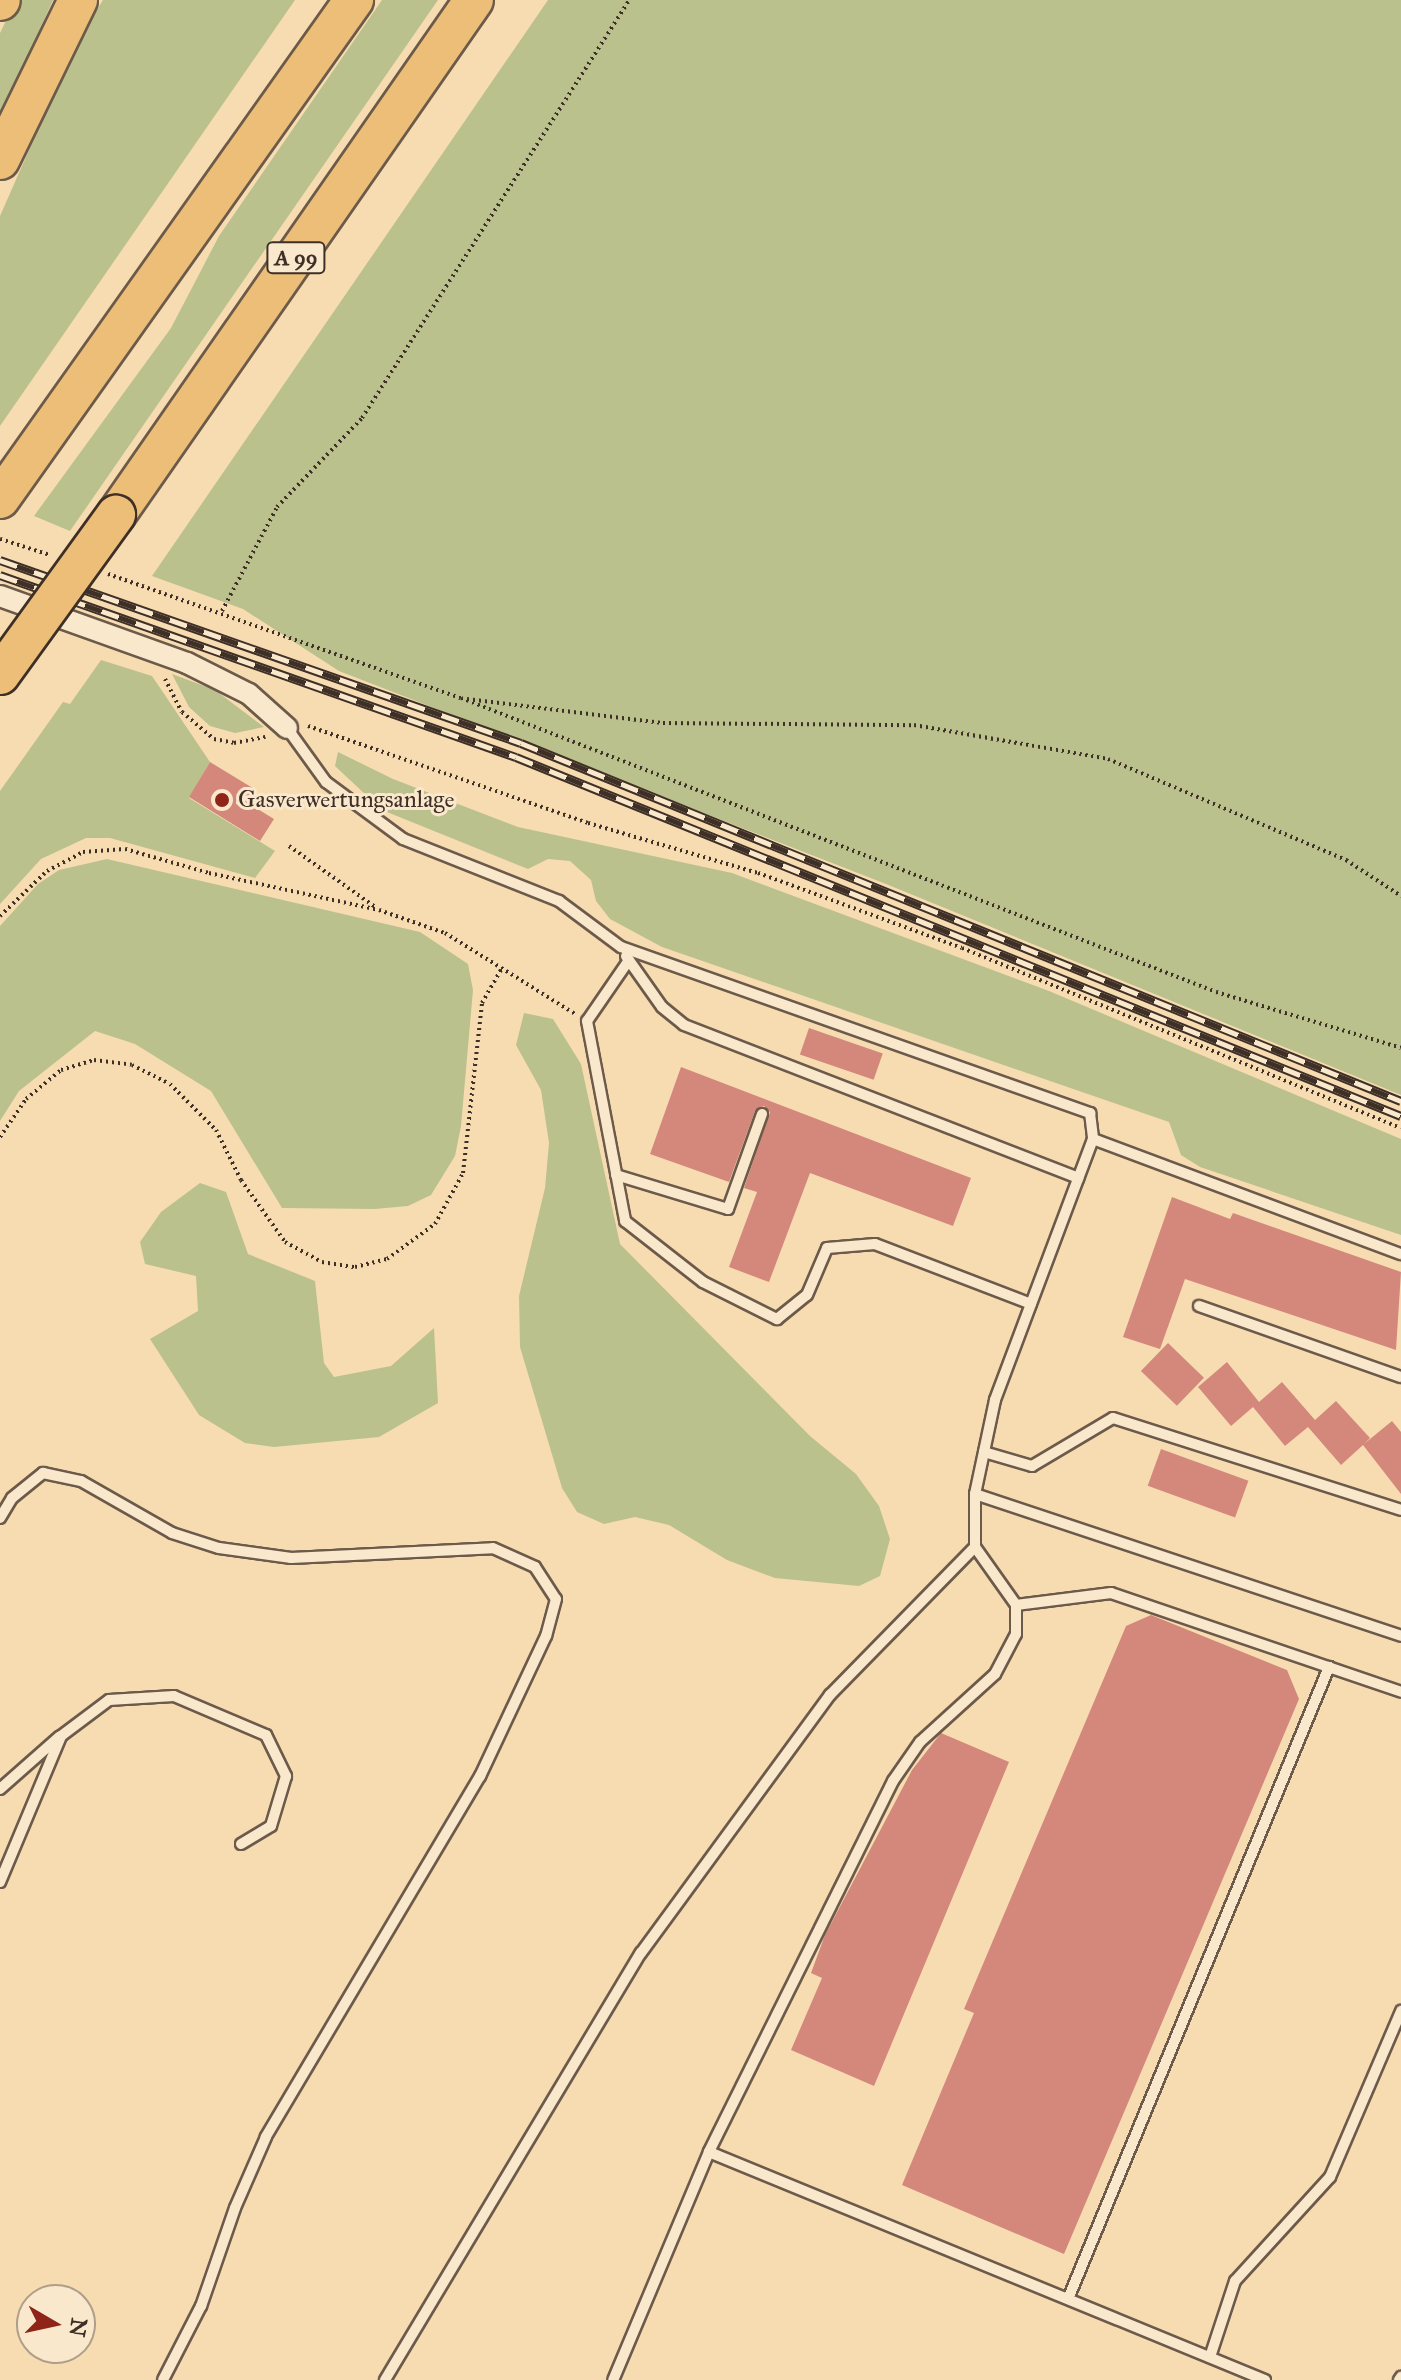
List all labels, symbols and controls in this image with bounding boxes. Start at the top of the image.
road number: A 99 [266,240,326,276]
place label: Gasverwertungsanlage [238,786,454,814]
marker: Gasverwertungsanlage [213,791,231,809]
north arrow [16,2284,96,2364]
text: N [63,2316,93,2339]

